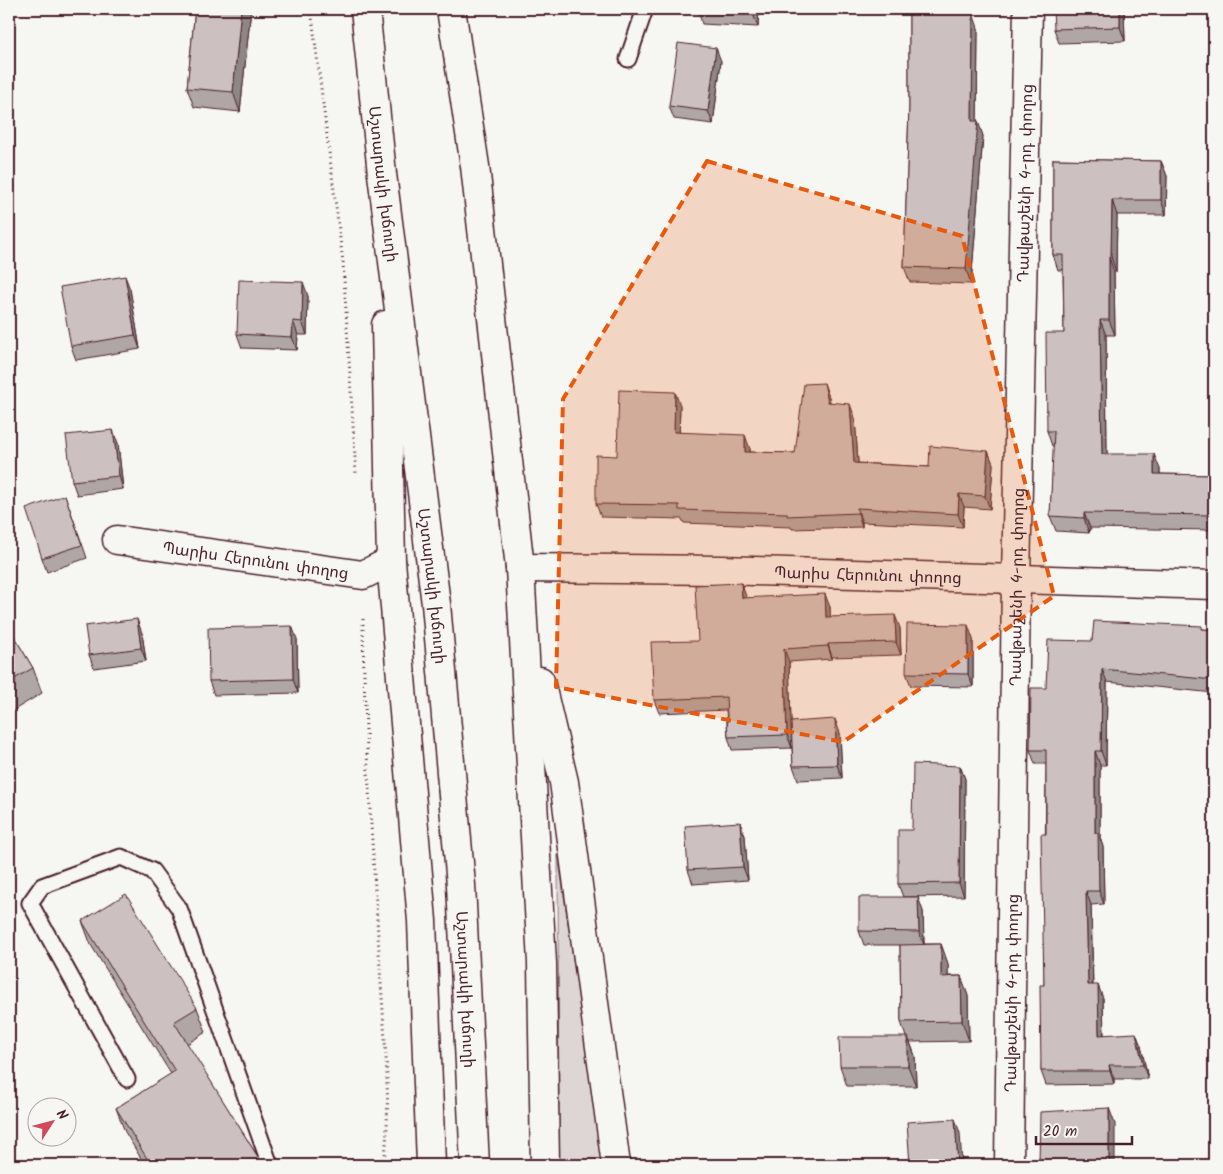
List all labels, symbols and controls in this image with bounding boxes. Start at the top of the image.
street label: Դավթաշենի 4-րդ փողոց [1011,84,1040,283]
street label: Աշտարակի խճուղի [361,105,404,264]
street label: Դավթաշենի 4-րդ փողոց [1004,488,1032,686]
street label: Աշտարակի խճուղի [410,507,452,665]
street label: Պարիս Հերունու փողոց [161,536,350,587]
street label: Պարիս Հերունու փողոց [774,561,962,591]
street label: Դավթաշենի 4-րդ փողոց [999,894,1026,1092]
street label: Աշտարակի խճուղի [448,910,481,1069]
north arrow [28,1096,78,1146]
text: N [50,1105,73,1125]
scale bar [1036,1114,1132,1146]
text: 20 m [1043,1120,1077,1144]

